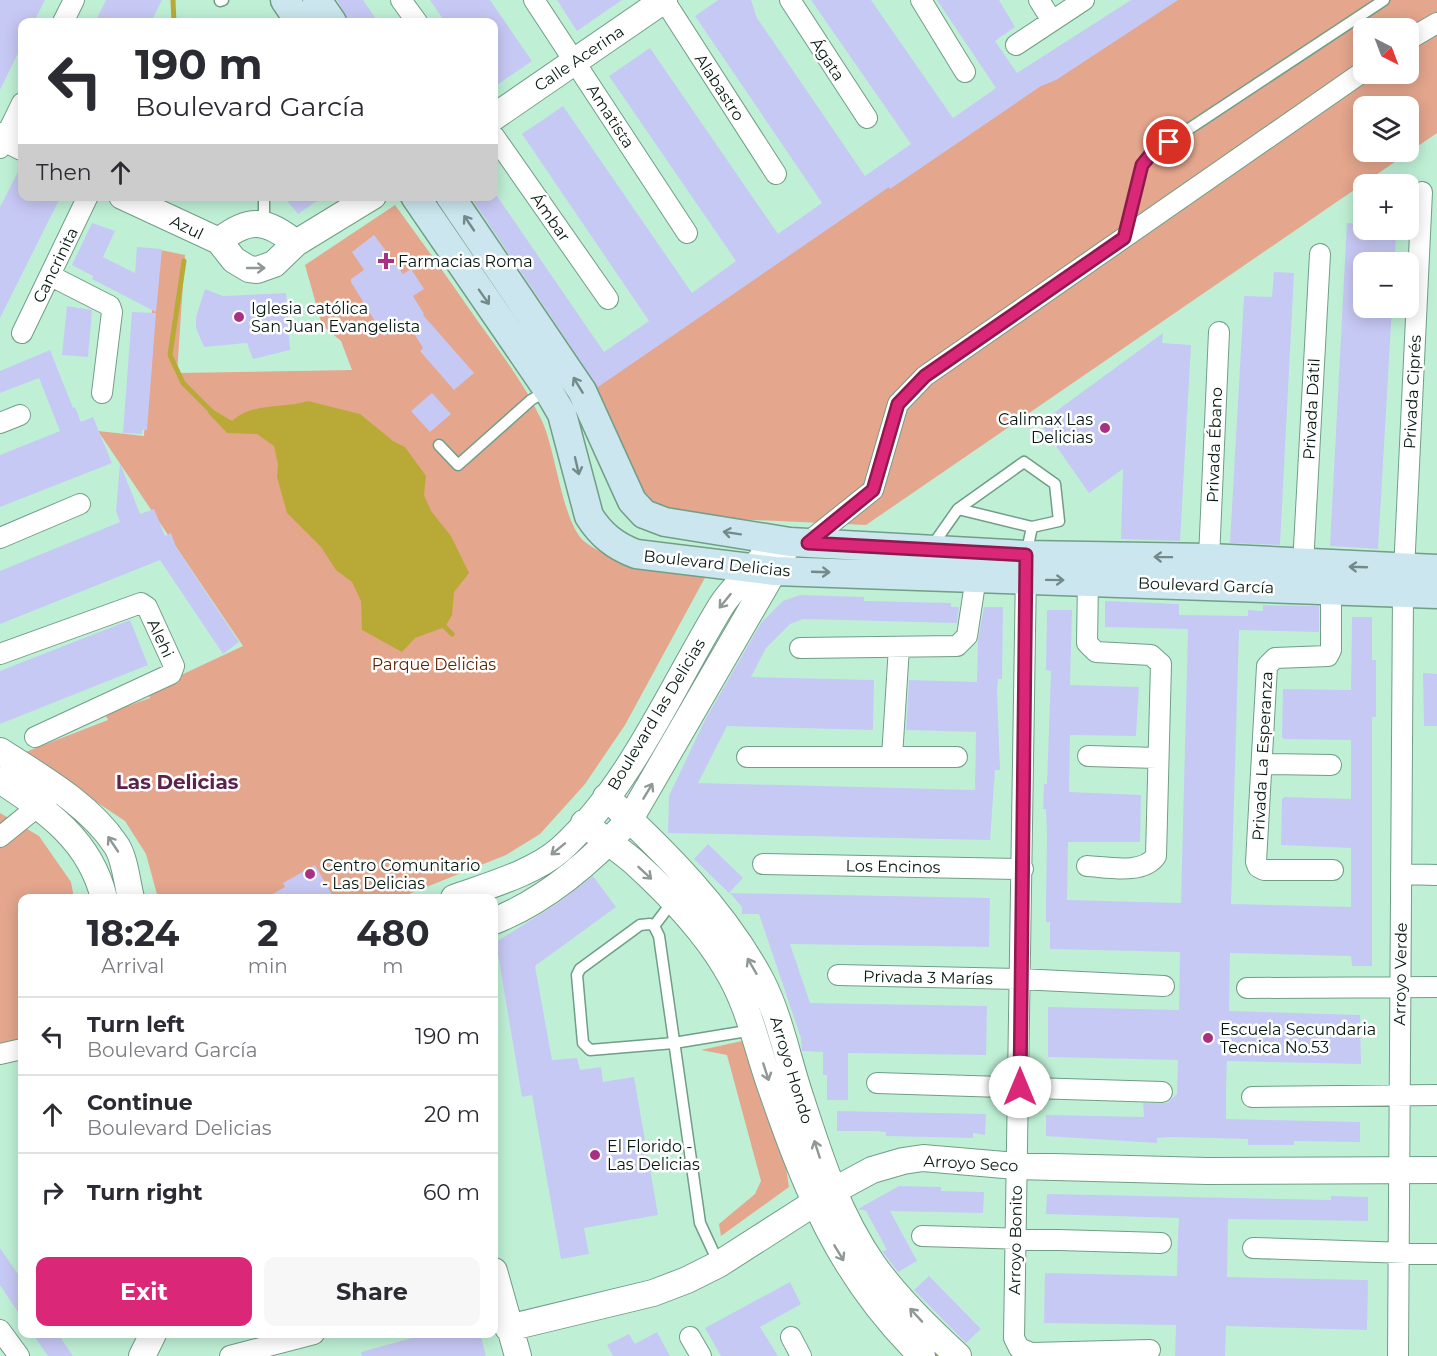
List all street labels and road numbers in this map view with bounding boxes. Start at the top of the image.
street label: Calle Acerina [531,21,628,95]
street label: Ágata [807,34,848,84]
street label: Alabastro [691,50,748,124]
street label: Amatista [583,81,638,152]
street label: Ámbar [527,189,574,245]
street label: Azul [167,211,207,244]
street label: Cancrinita [29,224,82,306]
street label: Privada Ciprés [1400,334,1425,450]
street label: Privada Dátil [1299,358,1324,460]
street label: Privada Ébano [1203,387,1226,503]
street label: Boulevard Delicias [643,546,792,581]
street label: Boulevard García [1138,574,1274,597]
street label: Alehi [143,616,178,661]
street label: Boulevard las Delicias [604,635,709,793]
street label: Privada La Esperanza [1249,671,1276,841]
street label: Los Encinos [845,856,941,877]
street label: Arroyo Verde [1390,922,1411,1026]
street label: Privada 3 Marías [863,967,993,988]
street label: Arroyo Hondo [766,1014,817,1126]
street label: Arroyo Seco [923,1152,1019,1175]
street label: Arroyo Bonito [1005,1185,1026,1295]

